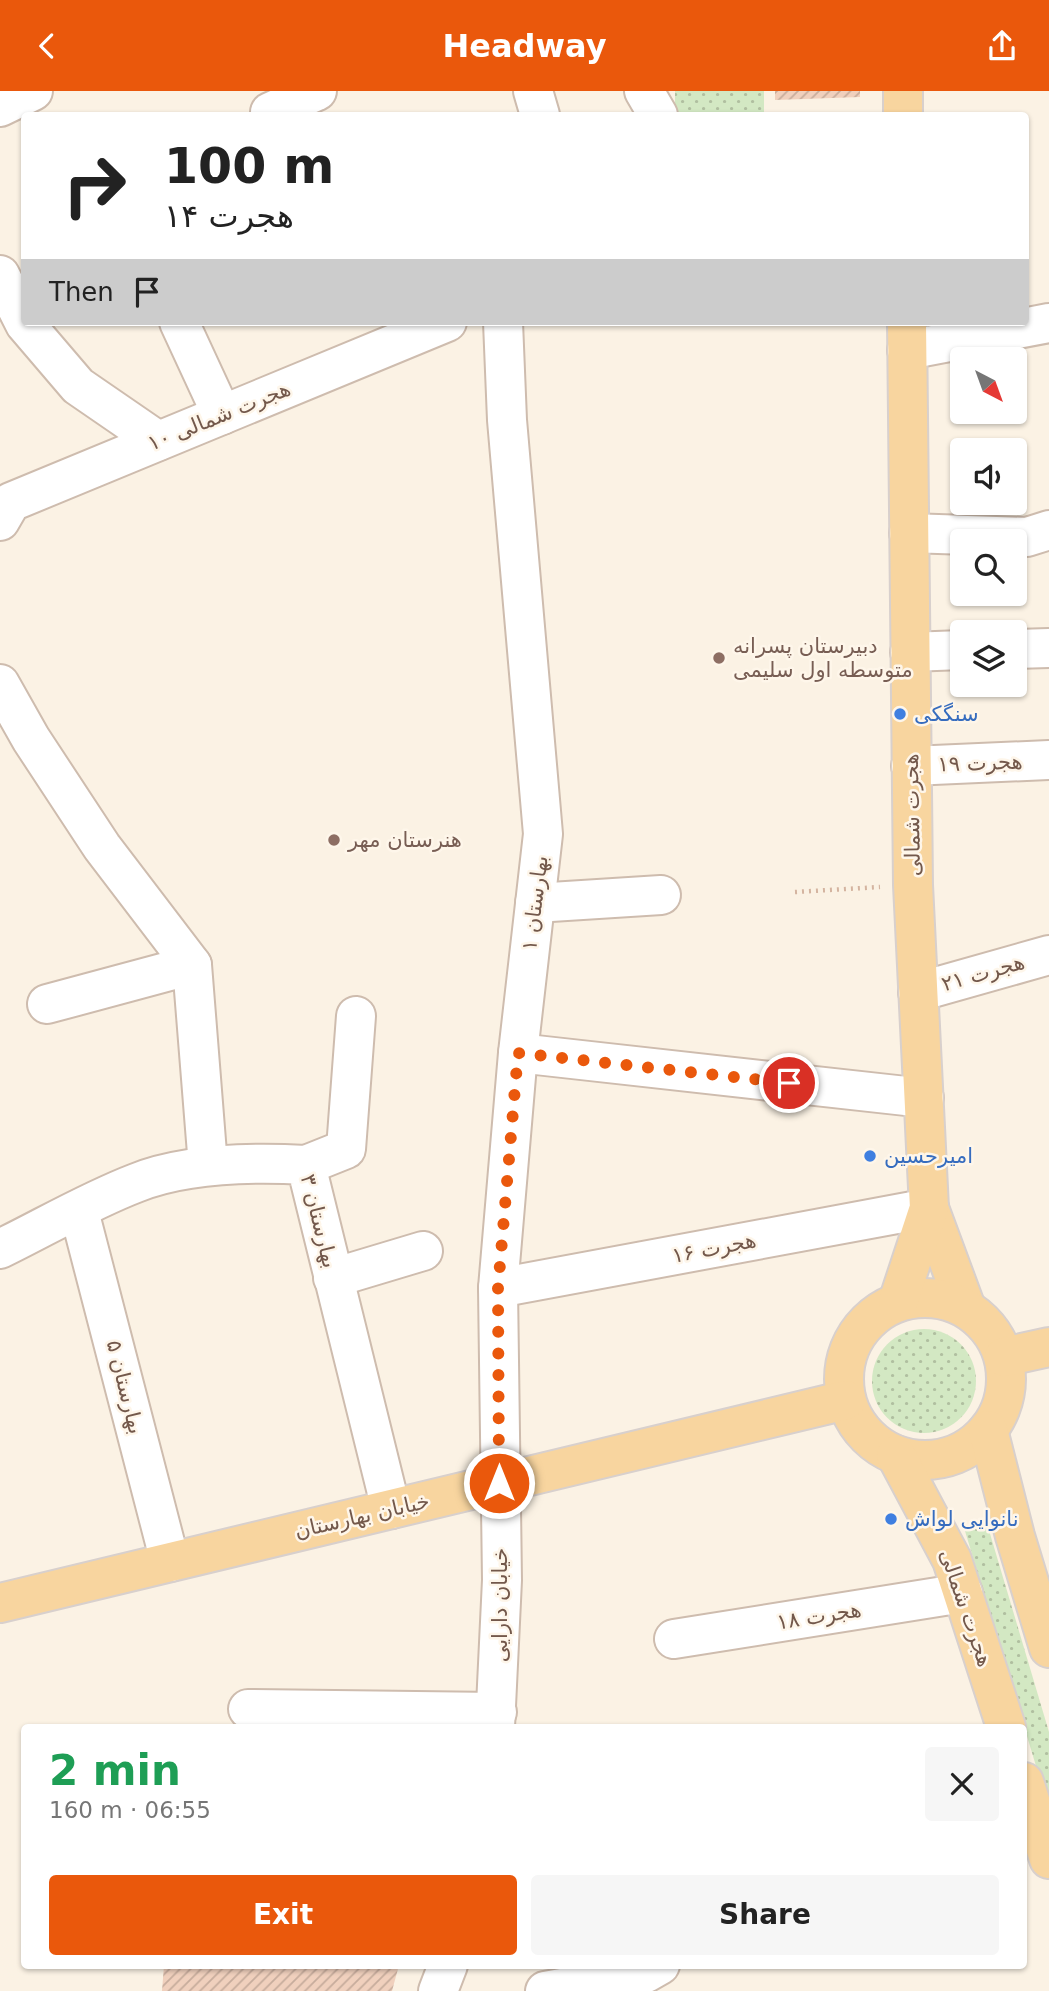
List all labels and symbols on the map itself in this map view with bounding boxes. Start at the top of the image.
north arrow [950,347,1027,423]
street label: هجرت شمالی ۱۰ [144,376,294,456]
place label: دبیرستان پسرانه متوسطه اول سلیمی [733,634,913,682]
marker: دبیرستان پسرانه متوسطه اول سلیمی [711,650,727,666]
place label: سنگکی [914,702,979,726]
marker: سنگکی [892,706,908,722]
street label: هجرت ۱۹ [937,750,1023,776]
street label: هجرت شمالی [899,753,925,877]
place label: هنرستان مهر [347,828,462,852]
marker: هنرستان مهر [326,832,342,848]
street label: بهارستان ۱ [517,854,553,952]
street label: هجرت ۲۱ [939,950,1027,996]
pin [759,1053,819,1113]
place label: امیرحسین [884,1144,973,1168]
marker: امیرحسین [862,1148,878,1164]
street label: بهارستان ۳ [296,1172,342,1270]
street label: هجرت ۱۶ [670,1228,758,1268]
street label: بهارستان ۵ [102,1338,148,1436]
position arrow [462,1446,536,1520]
street label: خیابان بهارستان [292,1489,432,1543]
place label: نانوایی لواش [905,1507,1019,1531]
marker: نانوایی لواش [883,1511,899,1527]
street label: هجرت شمالی [935,1546,997,1670]
street label: خیابان دارایی [488,1548,512,1662]
street label: هجرت ۱۸ [775,1597,863,1635]

